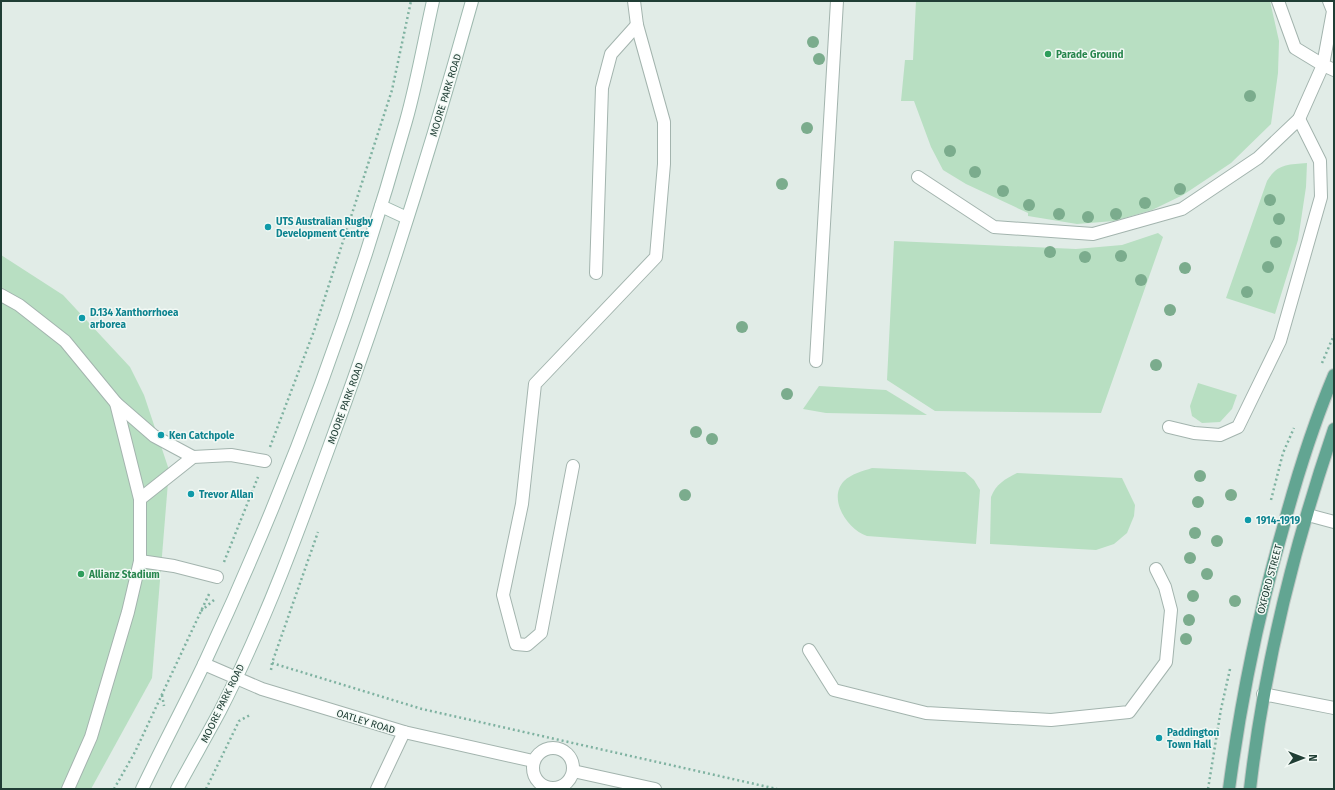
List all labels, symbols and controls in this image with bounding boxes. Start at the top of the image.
marker: Parade Ground [1043,49,1053,59]
place label: Parade Ground [1056,49,1123,61]
street label: MOORE PARK ROAD [428,52,464,138]
place label: UTS Australian Rugby Development Centre [276,216,374,240]
marker: UTS Australian Rugby Development Centre [263,222,273,232]
place label: D.134 Xanthorrhoea arborea [90,307,179,331]
marker: D.134 Xanthorrhoea arborea [77,313,87,323]
street label: MOORE PARK ROAD [326,361,366,446]
marker: Ken Catchpole [156,430,166,440]
place label: Ken Catchpole [169,430,235,442]
marker: Trevor Allan [186,489,196,499]
place label: Trevor Allan [199,489,254,501]
marker: 1914-1919 [1243,515,1253,525]
place label: 1914-1919 [1256,515,1300,527]
street label: OXFORD STREET [1255,542,1285,615]
marker: Allianz Stadium [76,569,86,579]
place label: Allianz Stadium [88,569,160,581]
street label: MOORE PARK ROAD [199,662,247,745]
street label: OATLEY ROAD [335,707,396,737]
place label: Paddington Town Hall [1167,727,1220,751]
marker: Paddington Town Hall [1154,733,1164,743]
north arrow [1283,738,1323,778]
text: N [1306,754,1319,762]

